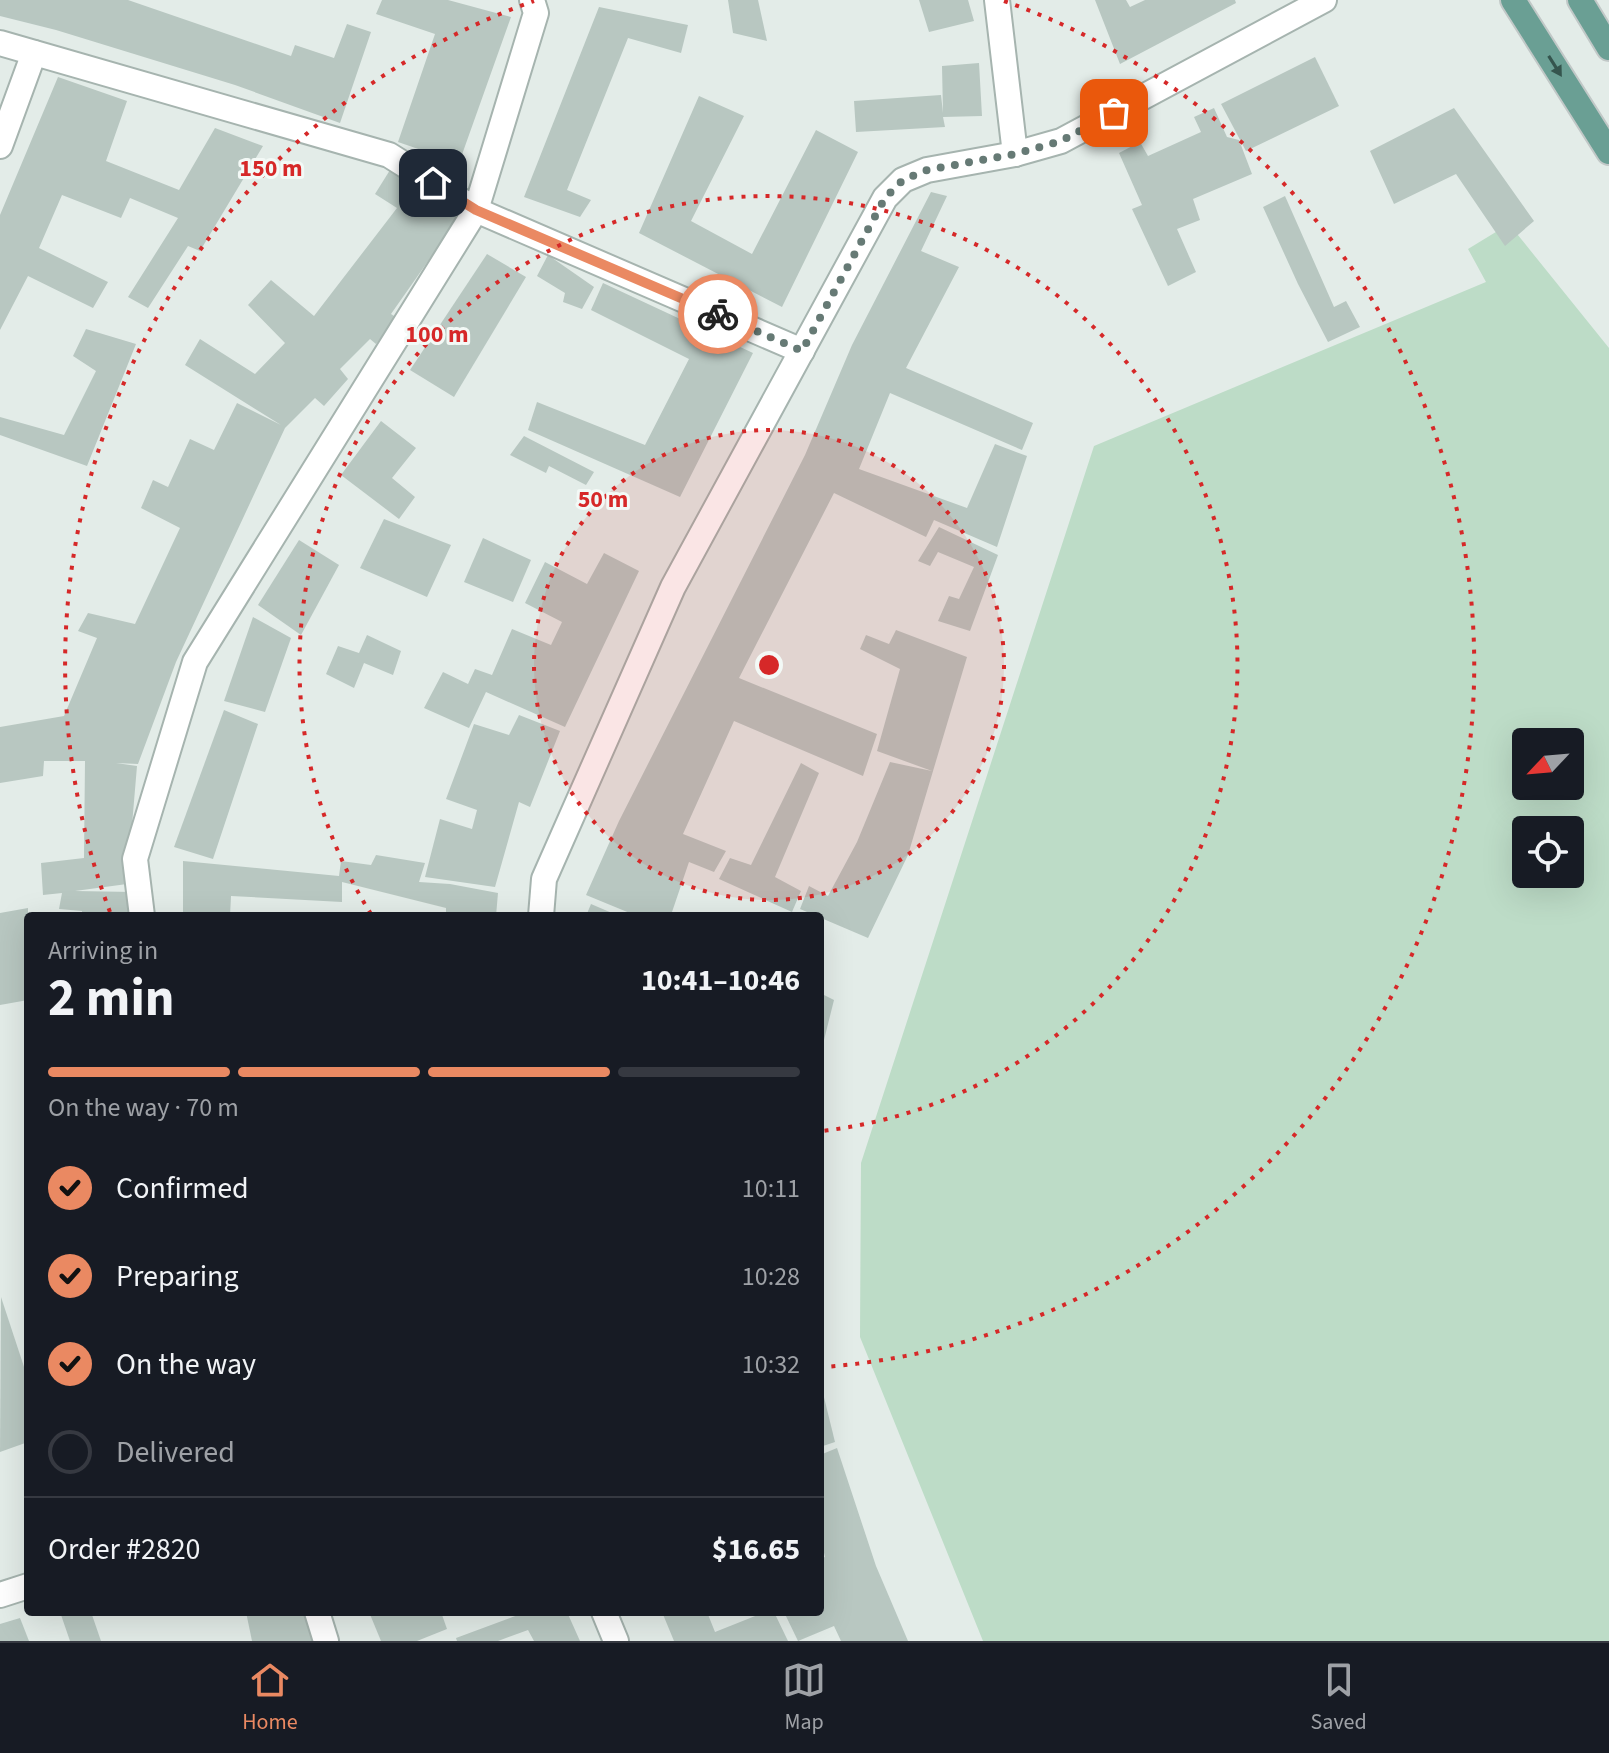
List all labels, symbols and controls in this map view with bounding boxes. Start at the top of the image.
one-way arrow [1547,55,1561,77]
pin [1080,79,1148,147]
icon: bag [1092,91,1136,135]
pin [399,149,467,217]
text: 150 m [239,151,303,186]
icon: home [411,161,455,205]
courier [678,274,758,354]
icon: bike [696,292,740,336]
text: 100 m [405,317,469,352]
text: 50 m [578,482,628,517]
centre of rings [755,651,783,679]
north arrow [1512,728,1584,800]
map controls [1512,728,1584,888]
button: locate [1512,816,1584,888]
text: Arriving in [48,932,158,969]
text: 10:41–10:46 [641,959,800,1002]
text: 2 min [48,962,175,1036]
text: On the way · 70 m [48,1089,239,1126]
icon: check [48,1166,92,1210]
text: Confirmed [116,1167,249,1210]
text: 10:11 [742,1170,800,1207]
icon: check [48,1254,92,1298]
text: Preparing [116,1255,239,1298]
text: 10:28 [742,1258,800,1295]
icon: check [48,1342,92,1386]
text: On the way [116,1343,256,1386]
text: 10:32 [742,1346,800,1383]
text: Delivered [116,1431,235,1474]
text: Order #2820 [48,1528,201,1571]
text: $16.65 [712,1528,800,1571]
tab: Home [242,1658,298,1738]
tab: Map [782,1658,826,1738]
tab: Saved [1311,1658,1367,1738]

